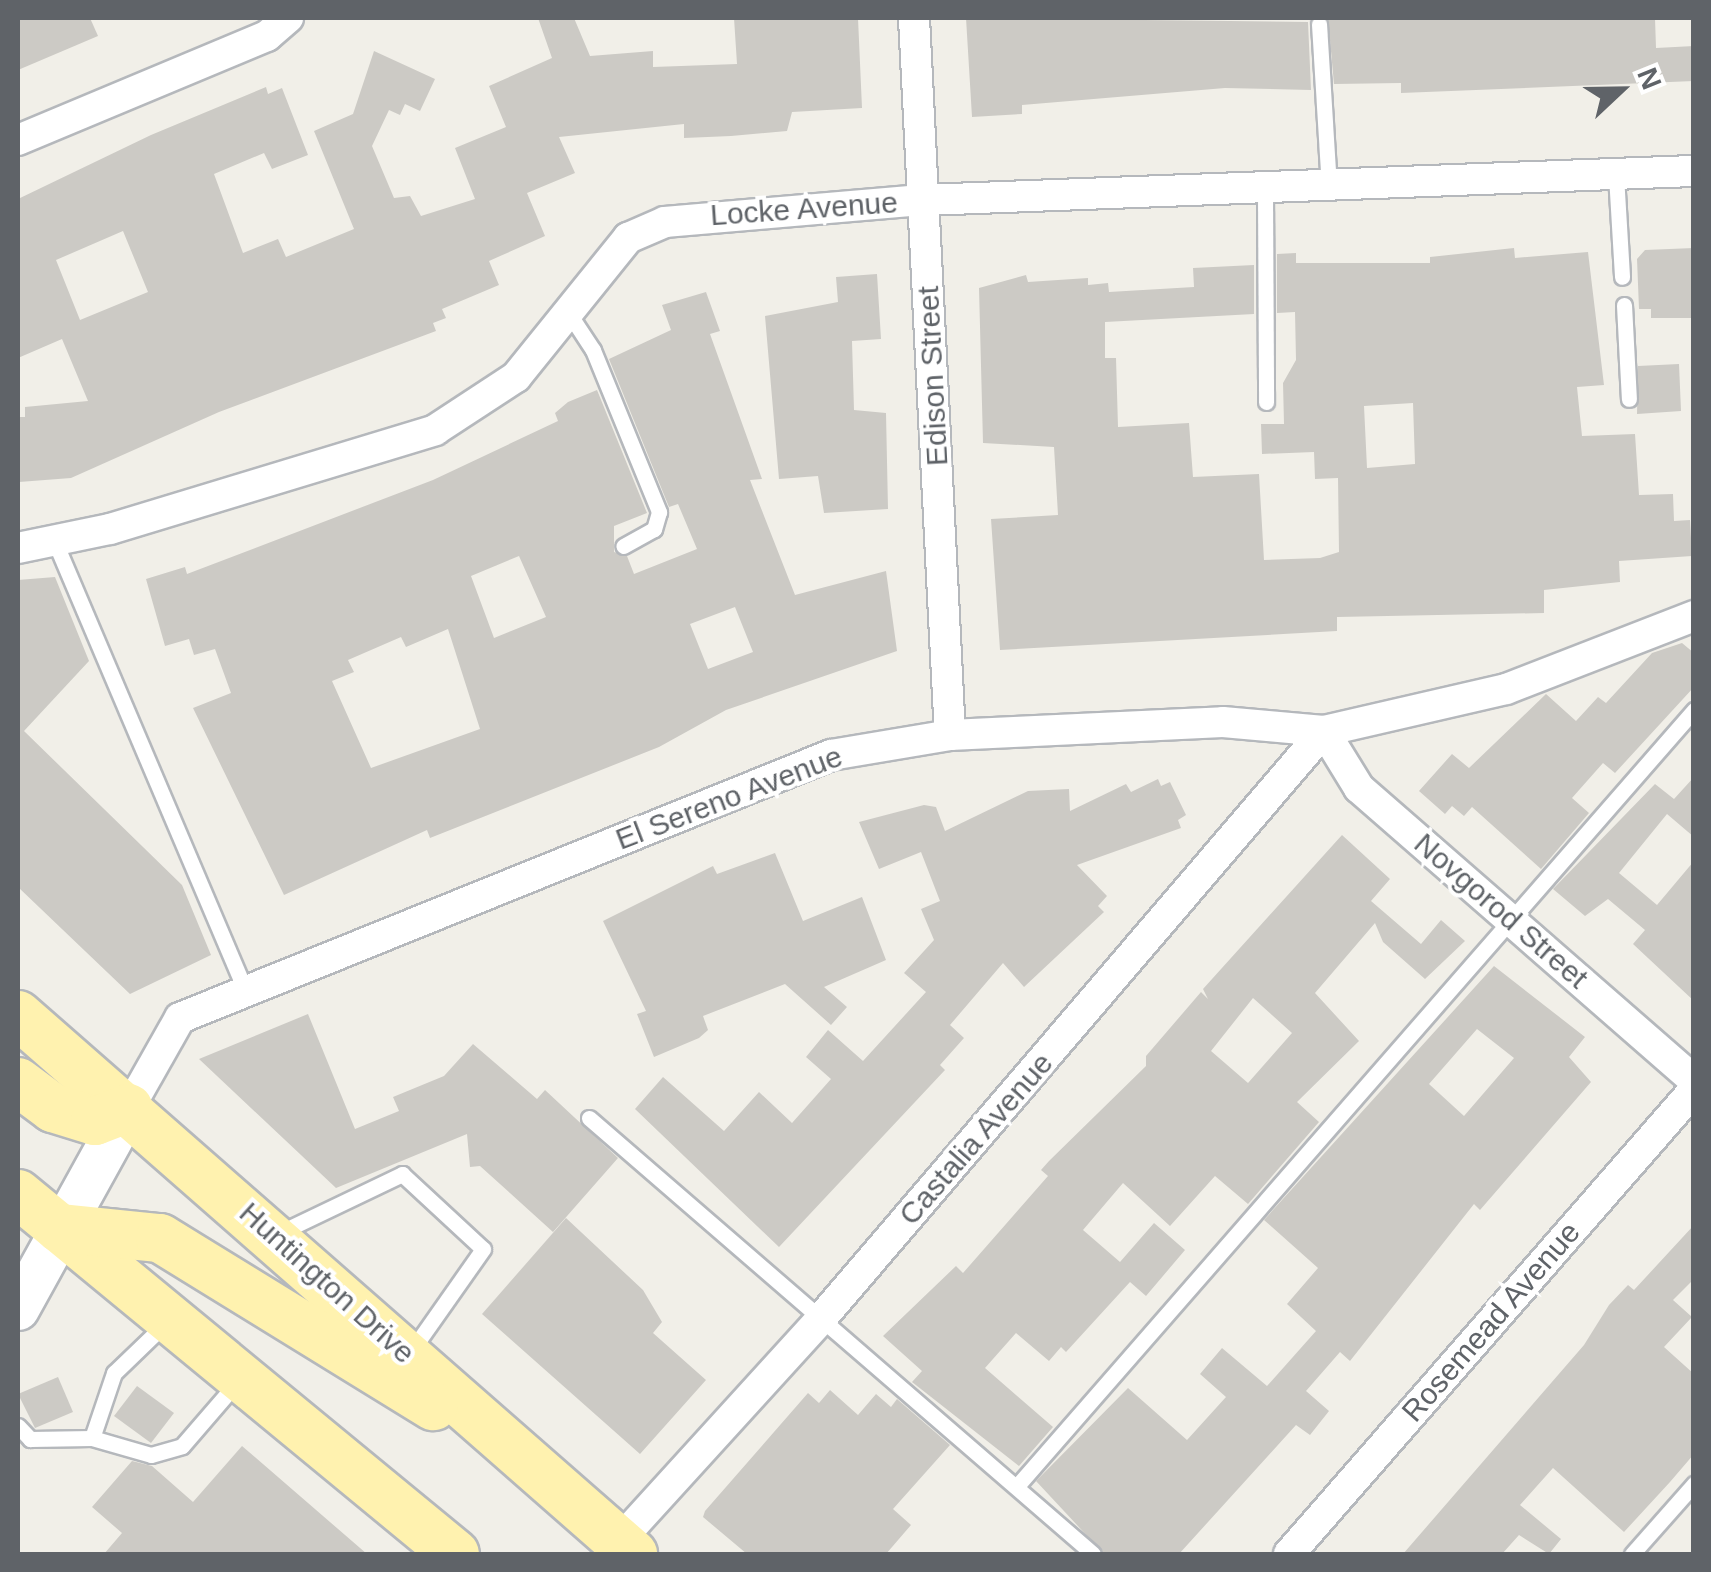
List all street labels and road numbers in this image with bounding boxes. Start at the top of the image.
street label: Locke Avenue [708,184,900,234]
street label: Edison Street [910,285,956,467]
street label: El Sereno Avenue [610,738,848,858]
street label: Novgorod Street [1407,826,1595,996]
street label: Castalia Avenue [891,1045,1061,1233]
street label: Huntington Drive [232,1195,422,1371]
street label: Rosemead Avenue [1394,1214,1588,1430]

